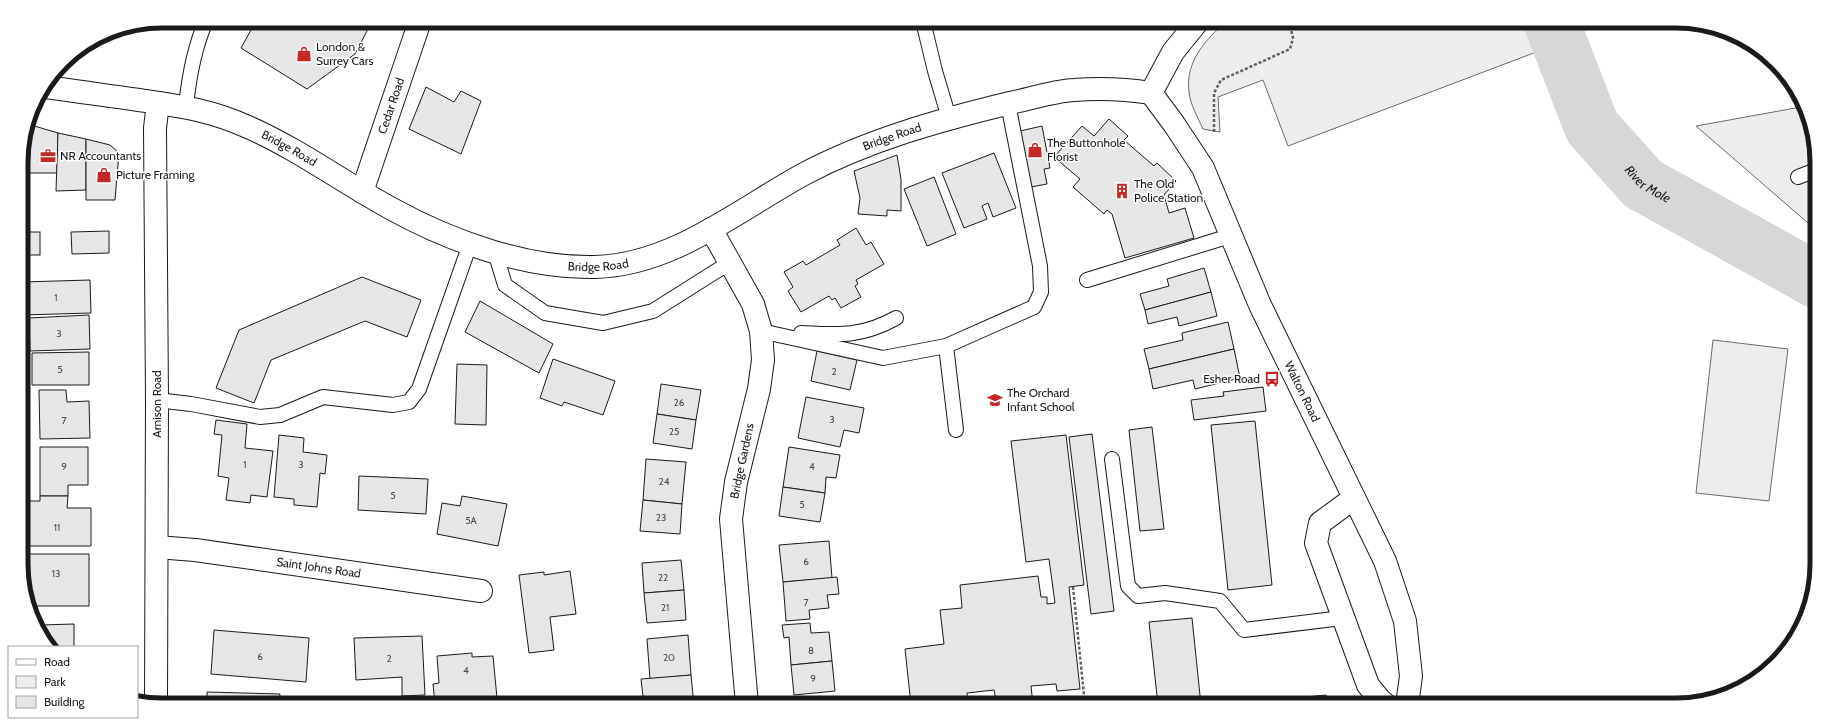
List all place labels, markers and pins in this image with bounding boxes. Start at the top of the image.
place label: London & Surrey Cars [316,39,373,68]
shop icon: London & Surrey Cars [295,45,313,63]
place label: The Buttonhole Florist [1047,135,1125,164]
shop icon: The Buttonhole Florist [1026,141,1044,159]
office icon: NR Accountants [39,147,57,165]
place label: NR Accountants [60,148,141,163]
shop icon: Picture Framing [95,166,113,184]
place label: Picture Framing [116,167,196,182]
place label: The Old Police Station [1134,176,1204,205]
building icon: The Old Police Station [1113,182,1131,200]
bus stop icon: Esher Road [1263,370,1281,388]
place label: Esher Road [1203,371,1260,386]
place label: The Orchard Infant School [1007,385,1075,414]
school or university icon: The Orchard Infant School [986,391,1004,409]

